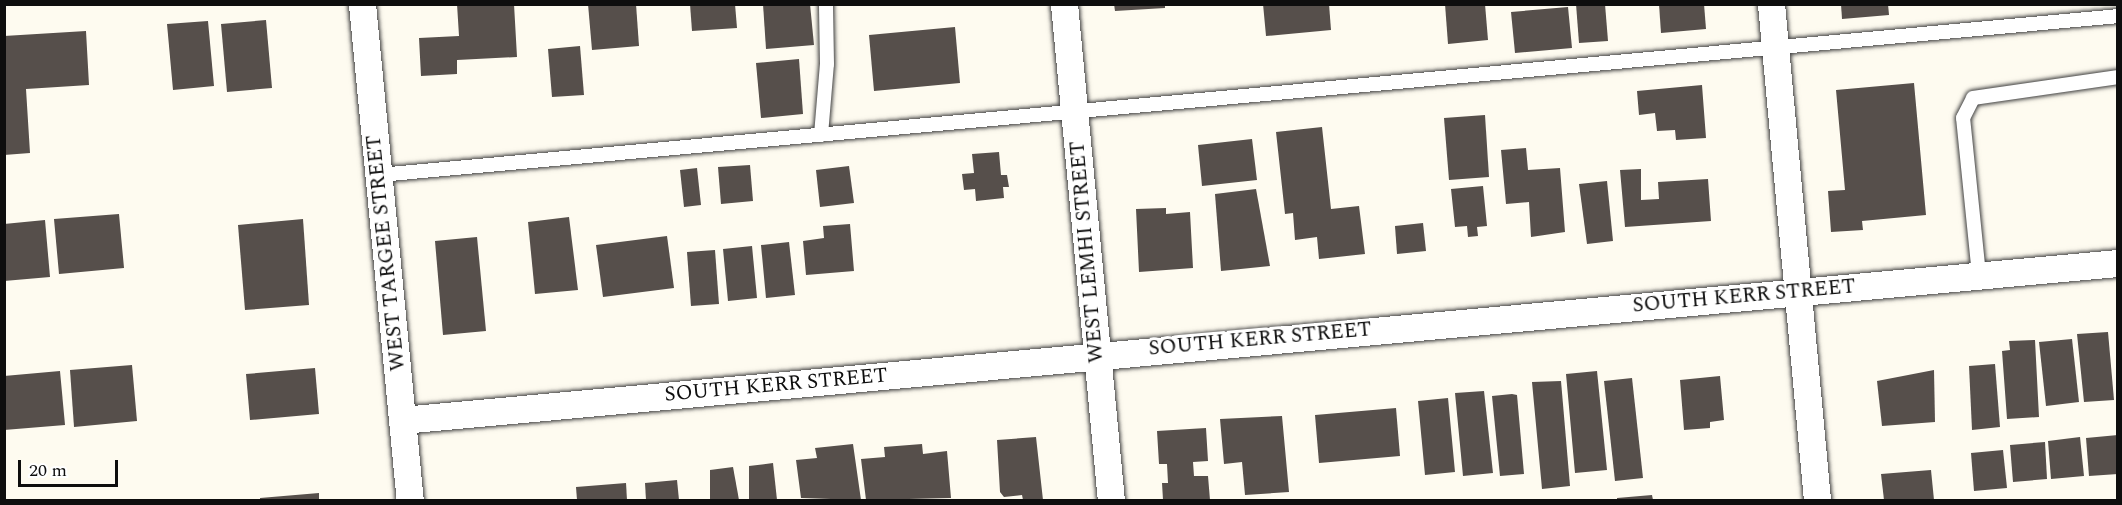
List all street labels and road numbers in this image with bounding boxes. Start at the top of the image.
street label: WEST TARGEE STREET [361,134,411,372]
street label: WEST LEMHI STREET [1065,140,1109,364]
street label: SOUTH KERR STREET [1631,274,1857,318]
street label: SOUTH KERR STREET [1147,317,1373,361]
street label: SOUTH KERR STREET [663,363,889,407]

